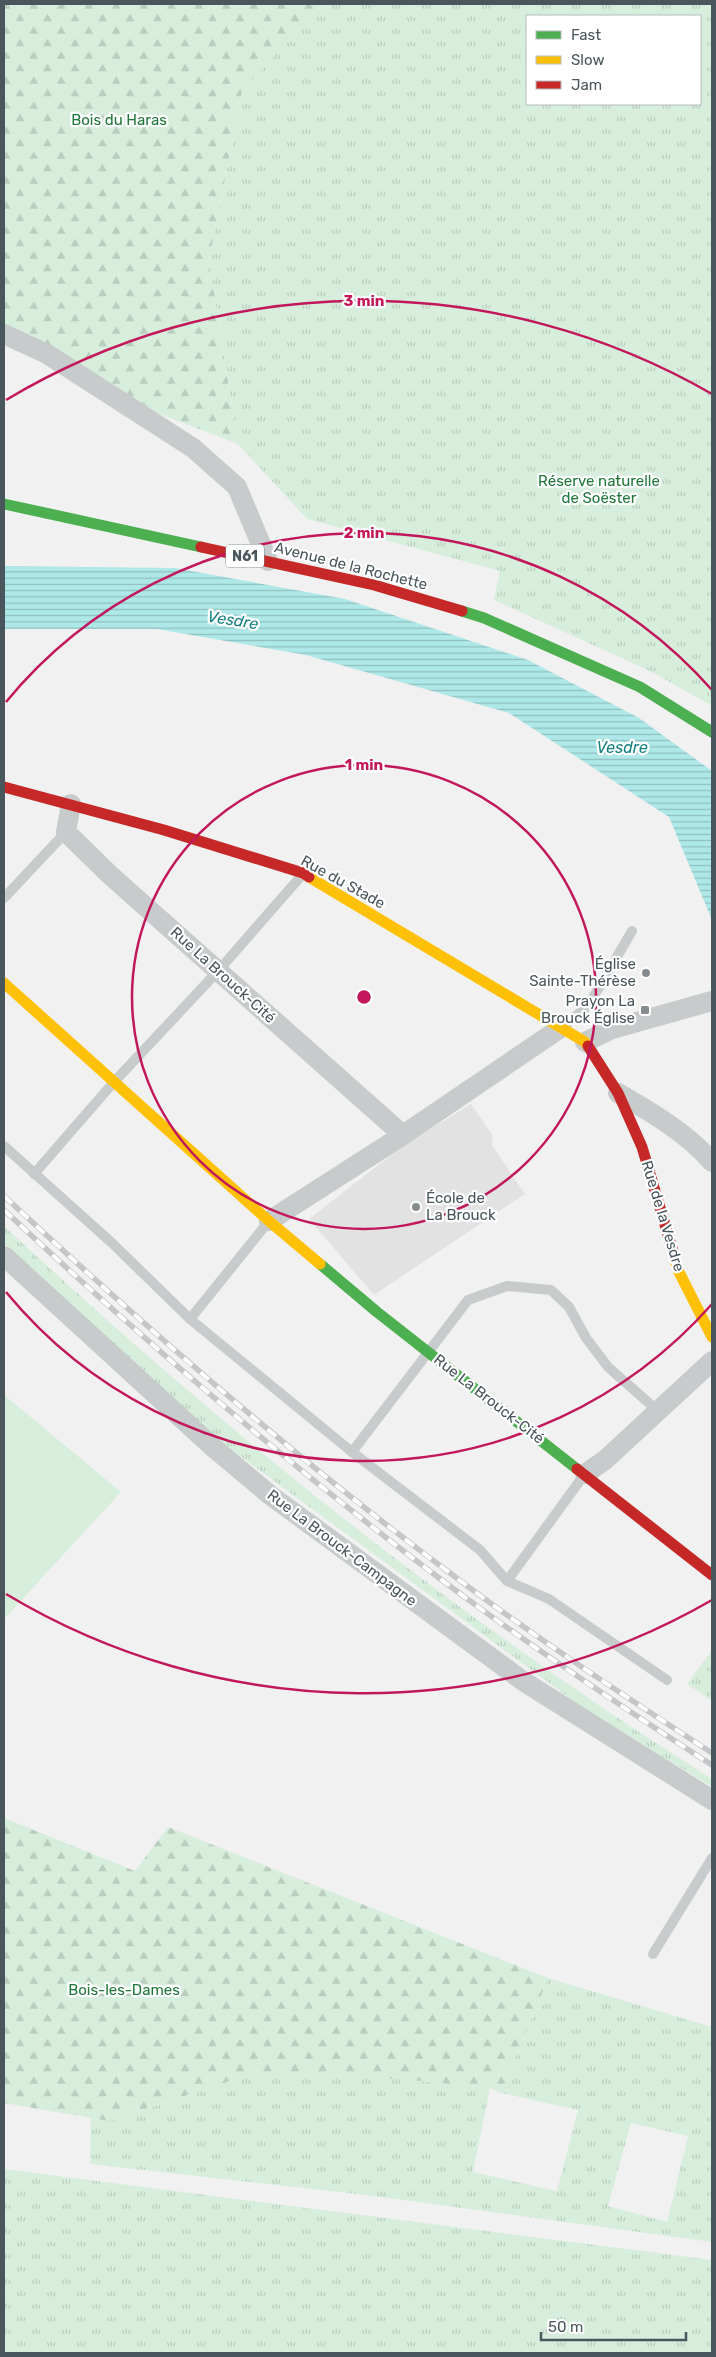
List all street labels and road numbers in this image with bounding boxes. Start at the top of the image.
street label: Avenue de la Rochette [273,538,429,594]
road number: N61 [226,544,264,568]
street label: Rue du Stade [298,851,388,913]
street label: Rue La Brouck-Cité [167,923,279,1027]
street label: Rue de la Vesdre [638,1158,688,1274]
street label: Rue La Brouck-Cité [430,1350,548,1448]
street label: Rue La Brouck-Campagne [264,1486,420,1610]

